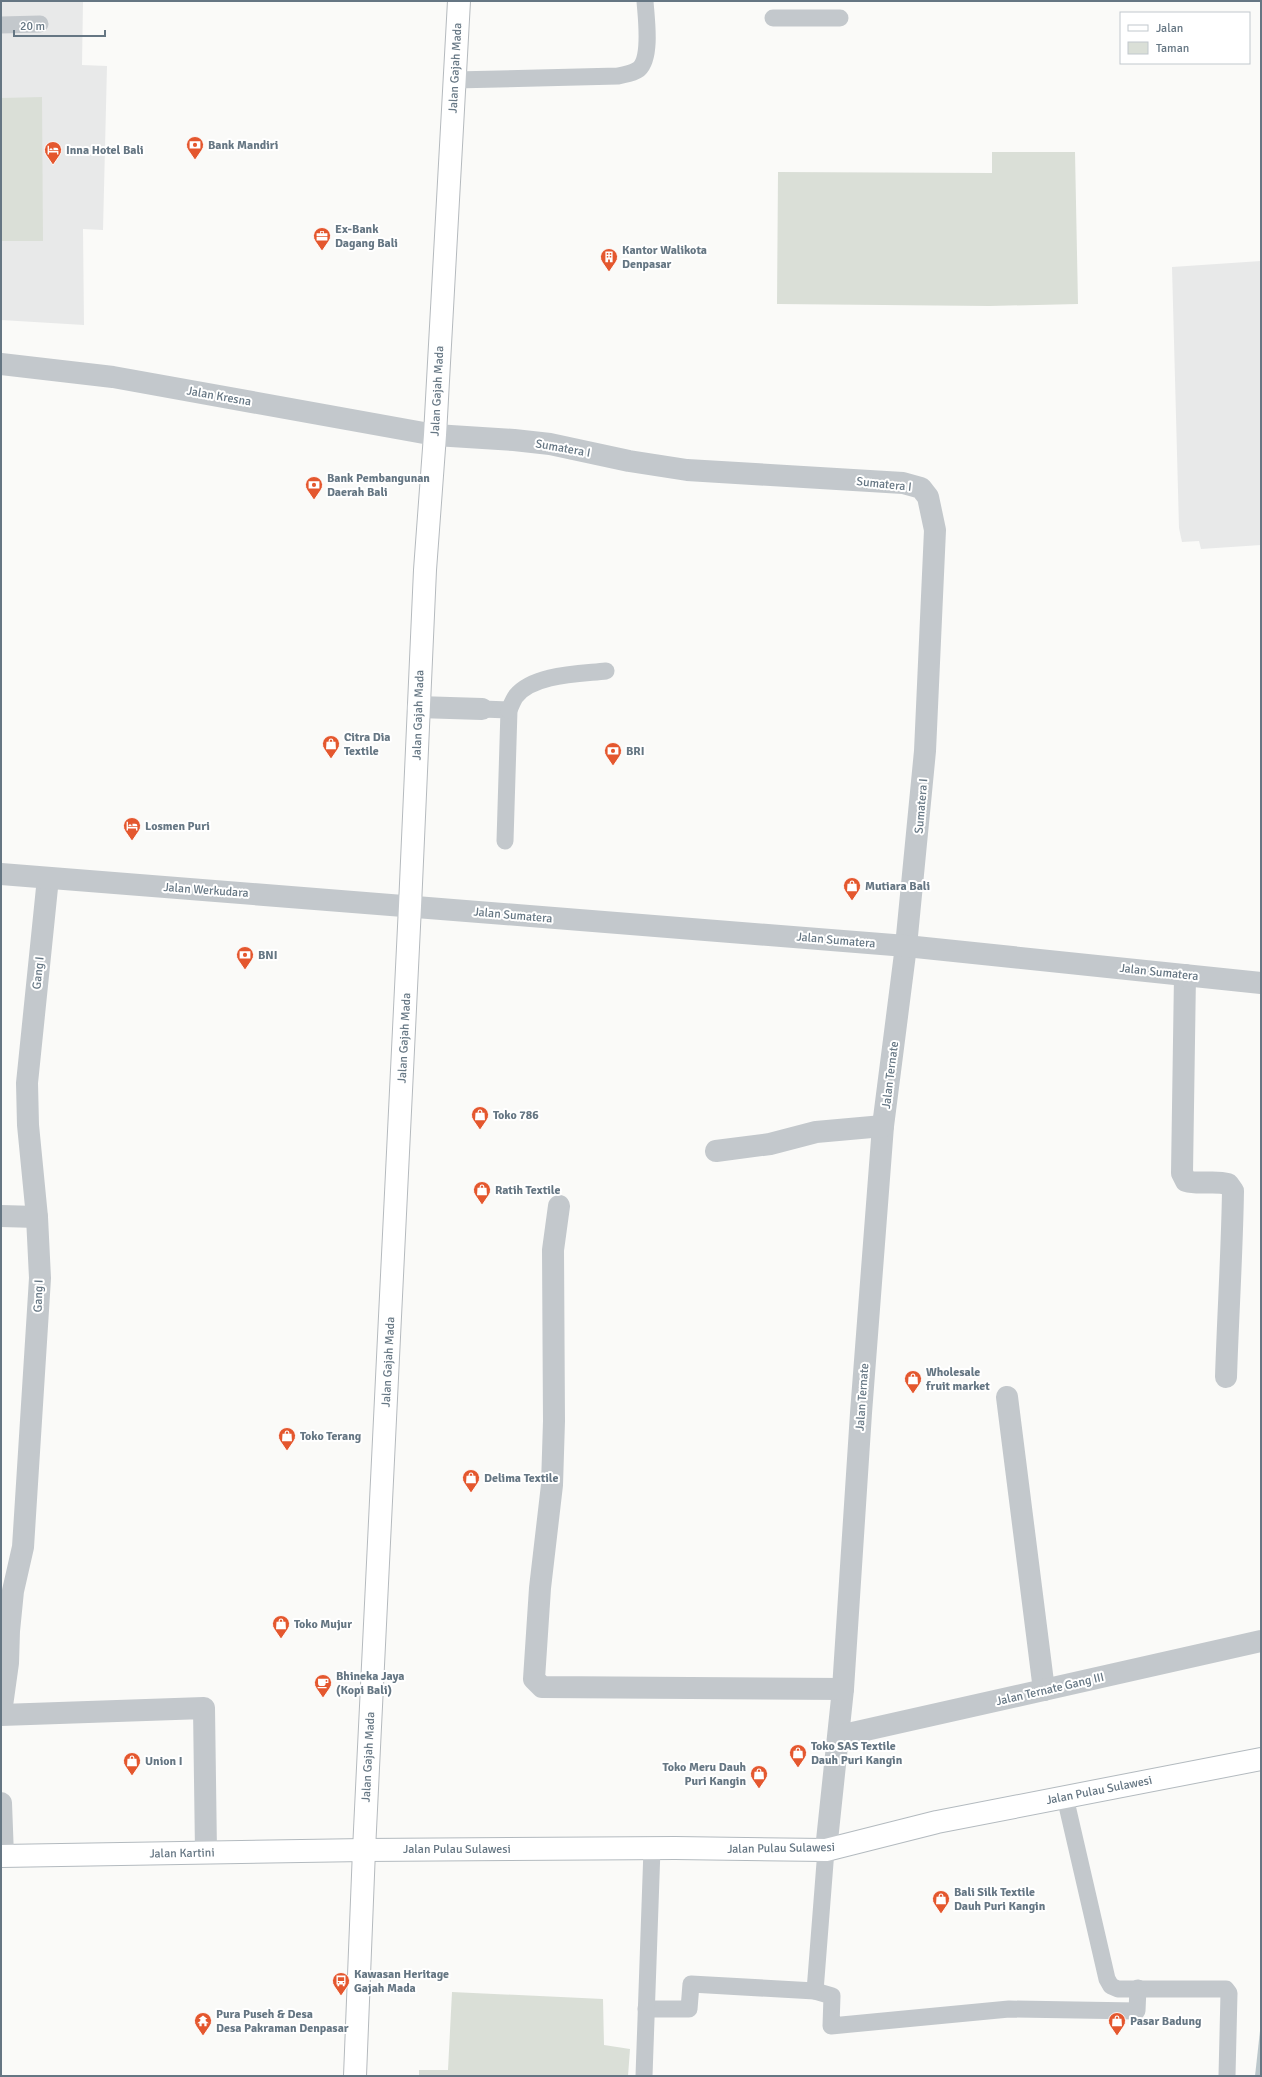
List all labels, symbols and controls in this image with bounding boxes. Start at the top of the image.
scale bar [14,12,105,38]
legend [1120,12,1250,64]
text: 20 m [20,19,45,34]
text: Jalan [1156,21,1183,36]
street label: Jalan Gajah Mada [446,22,465,114]
text: Taman [1156,41,1189,56]
bank icon: Bank Mandiri [185,135,205,160]
place label: Bank Mandiri [208,138,278,153]
hotel icon: Inna Hotel Bali [43,140,63,165]
place label: Inna Hotel Bali [66,143,144,158]
place label: Ex-Bank Dagang Bali [335,222,398,251]
office icon: Ex-Bank Dagang Bali [312,226,332,251]
place label: Kantor Walikota Denpasar [622,243,707,272]
building icon: Kantor Walikota Denpasar [599,247,619,272]
street label: Jalan Gajah Mada [428,345,447,437]
street label: Jalan Kresna [186,383,252,410]
street label: Sumatera I [534,436,592,461]
place label: Bank Pembangunan Daerah Bali [327,471,430,500]
street label: Sumatera I [856,474,912,495]
bank icon: Bank Pembangunan Daerah Bali [304,475,324,500]
street label: Jalan Gajah Mada [409,670,428,761]
place label: Citra Dia Textile [344,730,391,759]
shop icon: Citra Dia Textile [321,734,341,759]
bank icon: BRI [603,741,623,766]
place label: BRI [626,744,645,759]
street label: Sumatera I [912,778,931,834]
hotel icon: Losmen Puri [122,816,142,841]
place label: Losmen Puri [145,819,210,834]
shop icon: Mutiara Bali [842,876,862,901]
place label: Mutiara Bali [865,879,930,894]
street label: Jalan Werkudara [163,880,249,901]
street label: Jalan Sumatera [473,905,553,926]
street label: Jalan Sumatera [796,930,876,951]
bank icon: BNI [235,945,255,970]
place label: BNI [258,948,278,963]
street label: Gang I [29,956,48,990]
street label: Jalan Sumatera [1119,961,1199,984]
street label: Jalan Gajah Mada [395,992,414,1084]
street label: Jalan Ternate [879,1040,902,1110]
shop icon: Toko 786 [470,1105,490,1130]
place label: Toko 786 [493,1108,539,1123]
shop icon: Ratih Textile [472,1180,492,1205]
place label: Ratih Textile [495,1183,560,1198]
street label: Gang I [30,1279,47,1313]
street label: Jalan Gajah Mada [379,1316,398,1408]
street label: Jalan Ternate [853,1363,872,1431]
place label: Wholesale fruit market [925,1365,990,1394]
shop icon: Wholesale fruit market [903,1369,923,1394]
shop icon: Toko Terang [277,1426,297,1451]
place label: Toko Terang [300,1429,362,1444]
shop icon: Delima Textile [461,1468,481,1493]
place label: Delima Textile [484,1471,558,1486]
shop icon: Toko Mujur [271,1614,291,1639]
place label: Toko Mujur [294,1617,352,1632]
place label: Bhineka Jaya (Kopi Bali) [336,1669,404,1698]
street label: Jalan Ternate Gang III [995,1670,1106,1709]
cafe icon: Bhineka Jaya (Kopi Bali) [313,1673,333,1698]
street label: Jalan Gajah Mada [359,1711,378,1803]
place label: Toko SAS Textile Dauh Puri Kangin [811,1739,903,1768]
shop icon: Toko SAS Textile Dauh Puri Kangin [788,1743,808,1768]
shop icon: Union I [122,1751,142,1776]
place label: Union I [145,1754,182,1769]
place label: Toko Meru Dauh Puri Kangin [663,1760,746,1789]
shop icon: Toko Meru Dauh Puri Kangin [749,1764,769,1789]
street label: Jalan Pulau Sulawesi [1045,1773,1153,1808]
street label: Jalan Pulau Sulawesi [727,1840,835,1857]
street label: Jalan Pulau Sulawesi [403,1842,511,1857]
street label: Jalan Kartini [149,1845,215,1862]
place label: Bali Silk Textile Dauh Puri Kangin [954,1885,1046,1914]
shop icon: Bali Silk Textile Dauh Puri Kangin [931,1889,951,1914]
place label: Kawasan Heritage Gajah Mada [354,1967,449,1996]
bus stop icon: Kawasan Heritage Gajah Mada [331,1971,351,1996]
place label: Pura Puseh & Desa Desa Pakraman Denpasar [216,2007,349,2036]
temple icon: Pura Puseh & Desa Desa Pakraman Denpasar [193,2011,213,2036]
shop icon: Pasar Badung [1107,2011,1127,2036]
place label: Pasar Badung [1130,2014,1202,2029]

